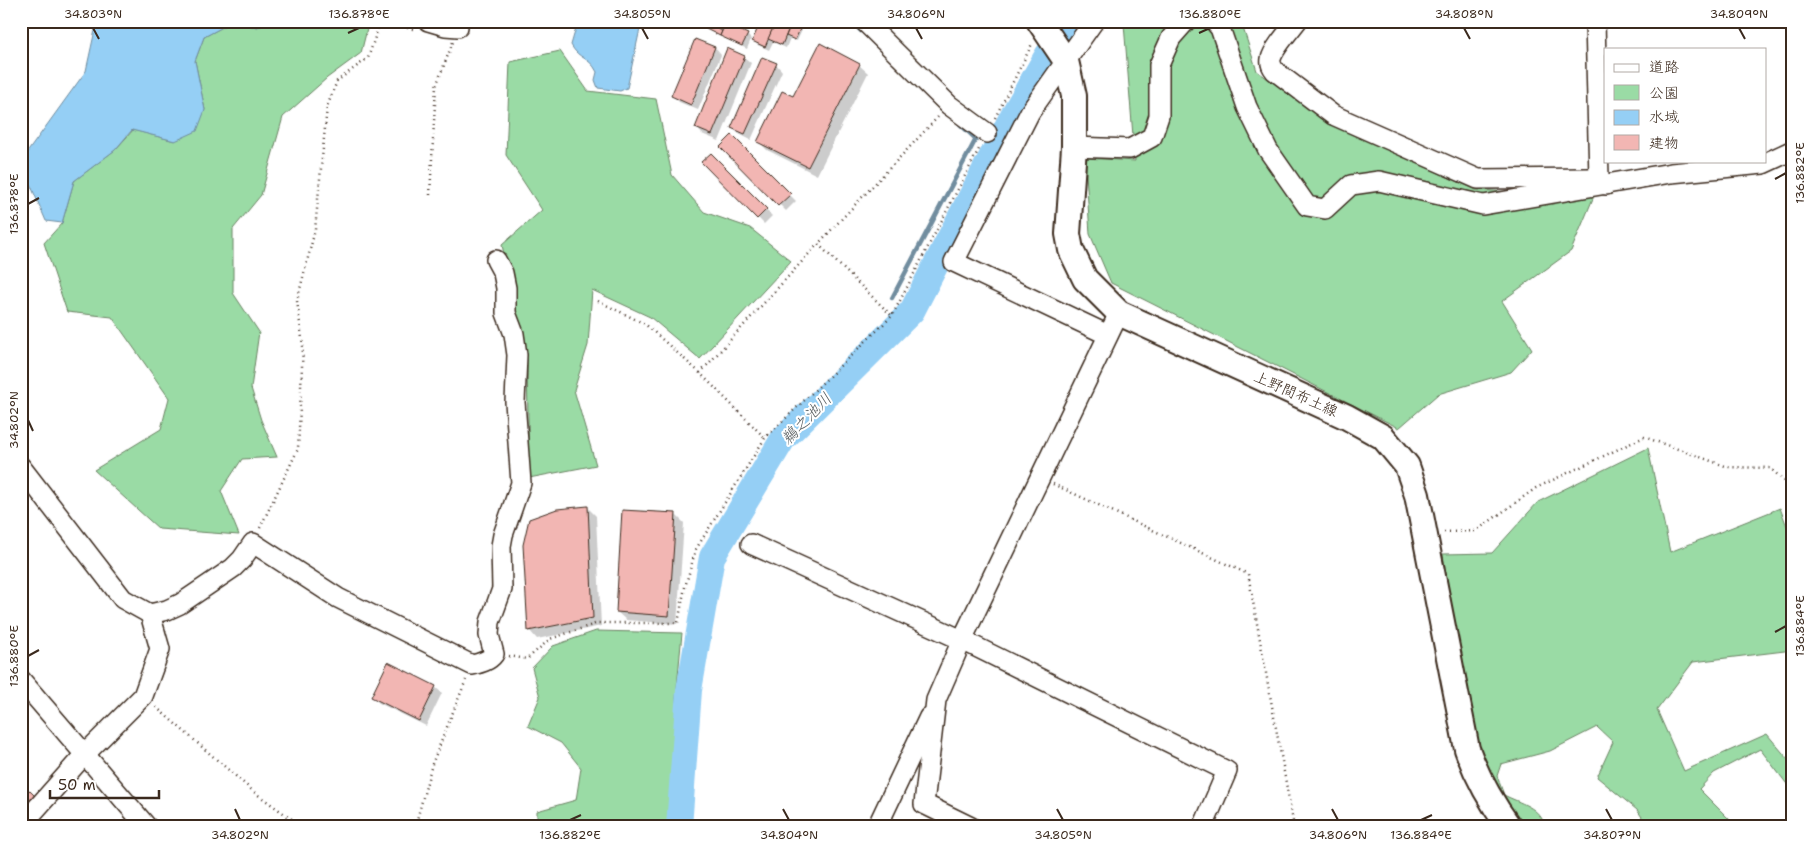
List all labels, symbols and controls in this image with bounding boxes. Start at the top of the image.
text: 34.803°N [64,6,122,22]
text: 136.878°E [328,6,390,22]
text: 34.805°N [613,6,671,22]
text: 34.806°N [887,6,945,22]
text: 136.880°E [1179,6,1241,22]
text: 34.808°N [1435,6,1493,22]
text: 34.809°N [1710,6,1768,22]
legend [1604,48,1766,162]
text: 道路 [1649,57,1679,77]
text: 公園 [1649,83,1679,103]
text: 水域 [1649,107,1679,127]
text: 建物 [1649,133,1679,153]
text: 136.882°E [1792,142,1808,204]
text: 136.878°E [6,173,22,235]
street label: 上野間布土線 [1251,367,1341,421]
water label: 鵜之池川 [777,388,836,449]
text: 34.802°N [6,391,22,449]
text: 136.884°E [1792,595,1808,657]
text: 136.880°E [6,625,22,687]
scale bar [50,768,159,800]
text: 50 m [58,775,96,795]
text: 34.802°N [211,827,269,843]
text: 136.882°E [539,827,601,843]
text: 34.804°N [760,827,818,843]
text: 34.805°N [1034,827,1092,843]
text: 34.806°N [1309,827,1367,843]
text: 136.884°E [1390,827,1452,843]
text: 34.807°N [1583,827,1641,843]

